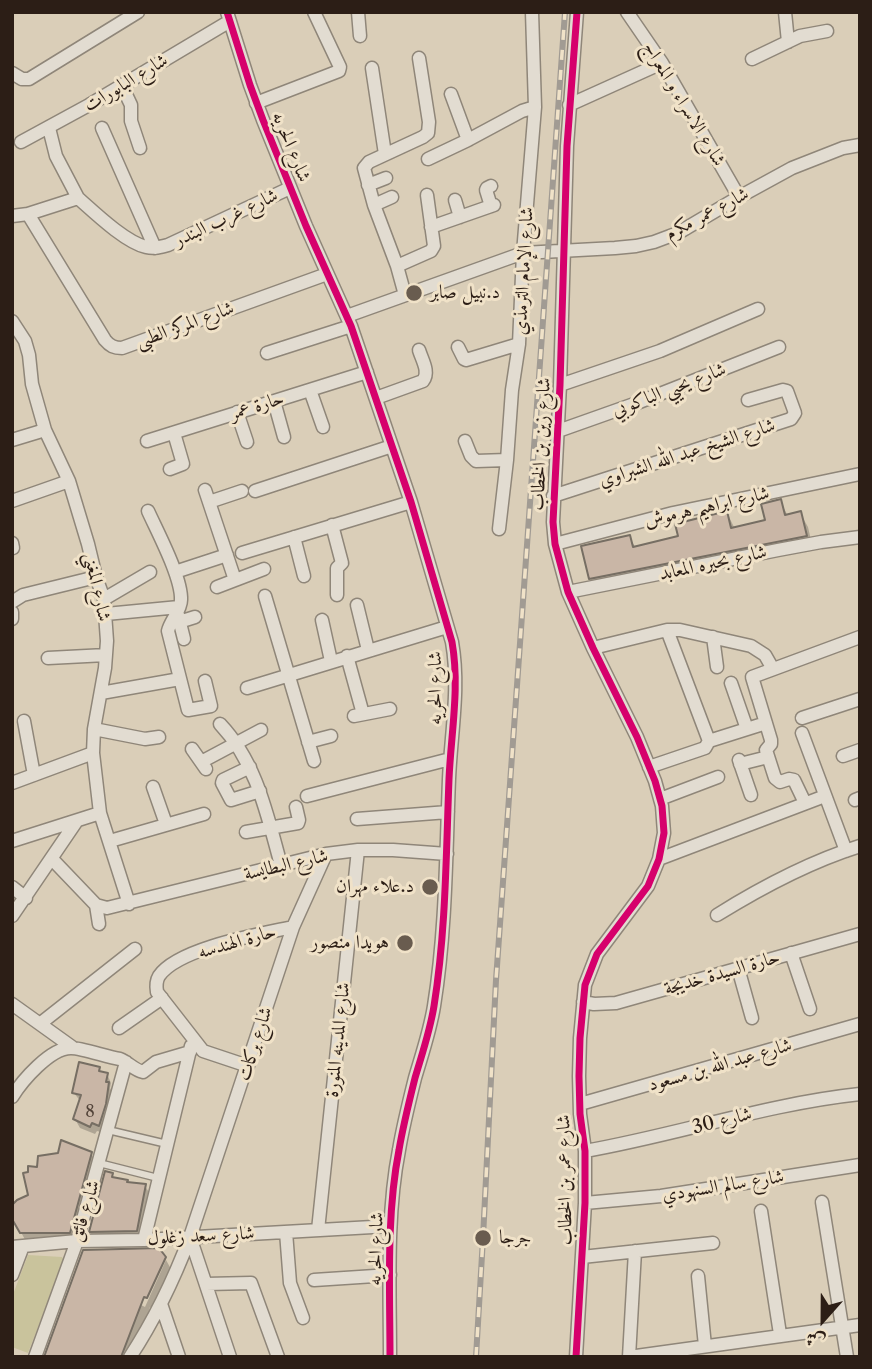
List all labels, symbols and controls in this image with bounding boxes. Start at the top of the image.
street label: شارع الاسراء و المعراج [638,37,730,171]
street label: شارع البابورات [80,49,172,117]
street label: شارع الحريه [267,109,315,185]
street label: شارع عمر مكرم [661,182,753,246]
street label: شارع غرب البندر [170,184,282,252]
street label: شارع الإمام الترمذي [509,206,539,336]
place label: د.نبيل صابر [430,282,500,304]
marker: د.نبيل صابر [404,283,424,303]
street label: شارع المركز الطبى [133,297,237,353]
street label: شارع يحيي الباكوبي [609,358,729,422]
street label: شارع زين بن الخطاب [526,377,556,511]
street label: حارة عمر [227,387,287,425]
street label: شارع الشيخ عبد الله الشبراوي [596,414,778,492]
street label: شارع ابراهيم هرموش [642,482,772,532]
street label: شارع بحيره المعابد [657,541,769,585]
street label: شارع المغني [79,551,115,623]
street label: شارع الحريه [425,651,447,725]
street label: شارع البطايسة [242,844,330,886]
place label: د.علاء مهران [336,876,414,898]
marker: د.علاء مهران [420,877,440,897]
street label: حارة الهندسه [195,920,279,964]
place label: هويدا منصور [311,932,389,954]
marker: هويدا منصور [395,933,415,953]
street label: حارة السيدة خديجة [662,946,782,1000]
street label: شارع المدينه المنورة [321,981,355,1099]
street label: شارع بركات [232,1004,278,1084]
street label: شارع عبد الله بن مسعود [646,1034,794,1096]
house number: 8 [85,1102,95,1122]
street label: شارع 30 [690,1103,754,1139]
street label: شارع عمر بن الخطاب [552,1114,578,1246]
street label: شارع سالم السنهودي [660,1165,786,1207]
street label: شارع فائق [65,1177,105,1245]
street label: شارع الحريه [363,1212,389,1286]
street label: شارع سعد زغلول [147,1222,255,1250]
place label: جرجا [499,1227,532,1249]
marker: جرجا [473,1228,493,1248]
north arrow [788,1285,858,1355]
text: ش [802,1326,828,1354]

